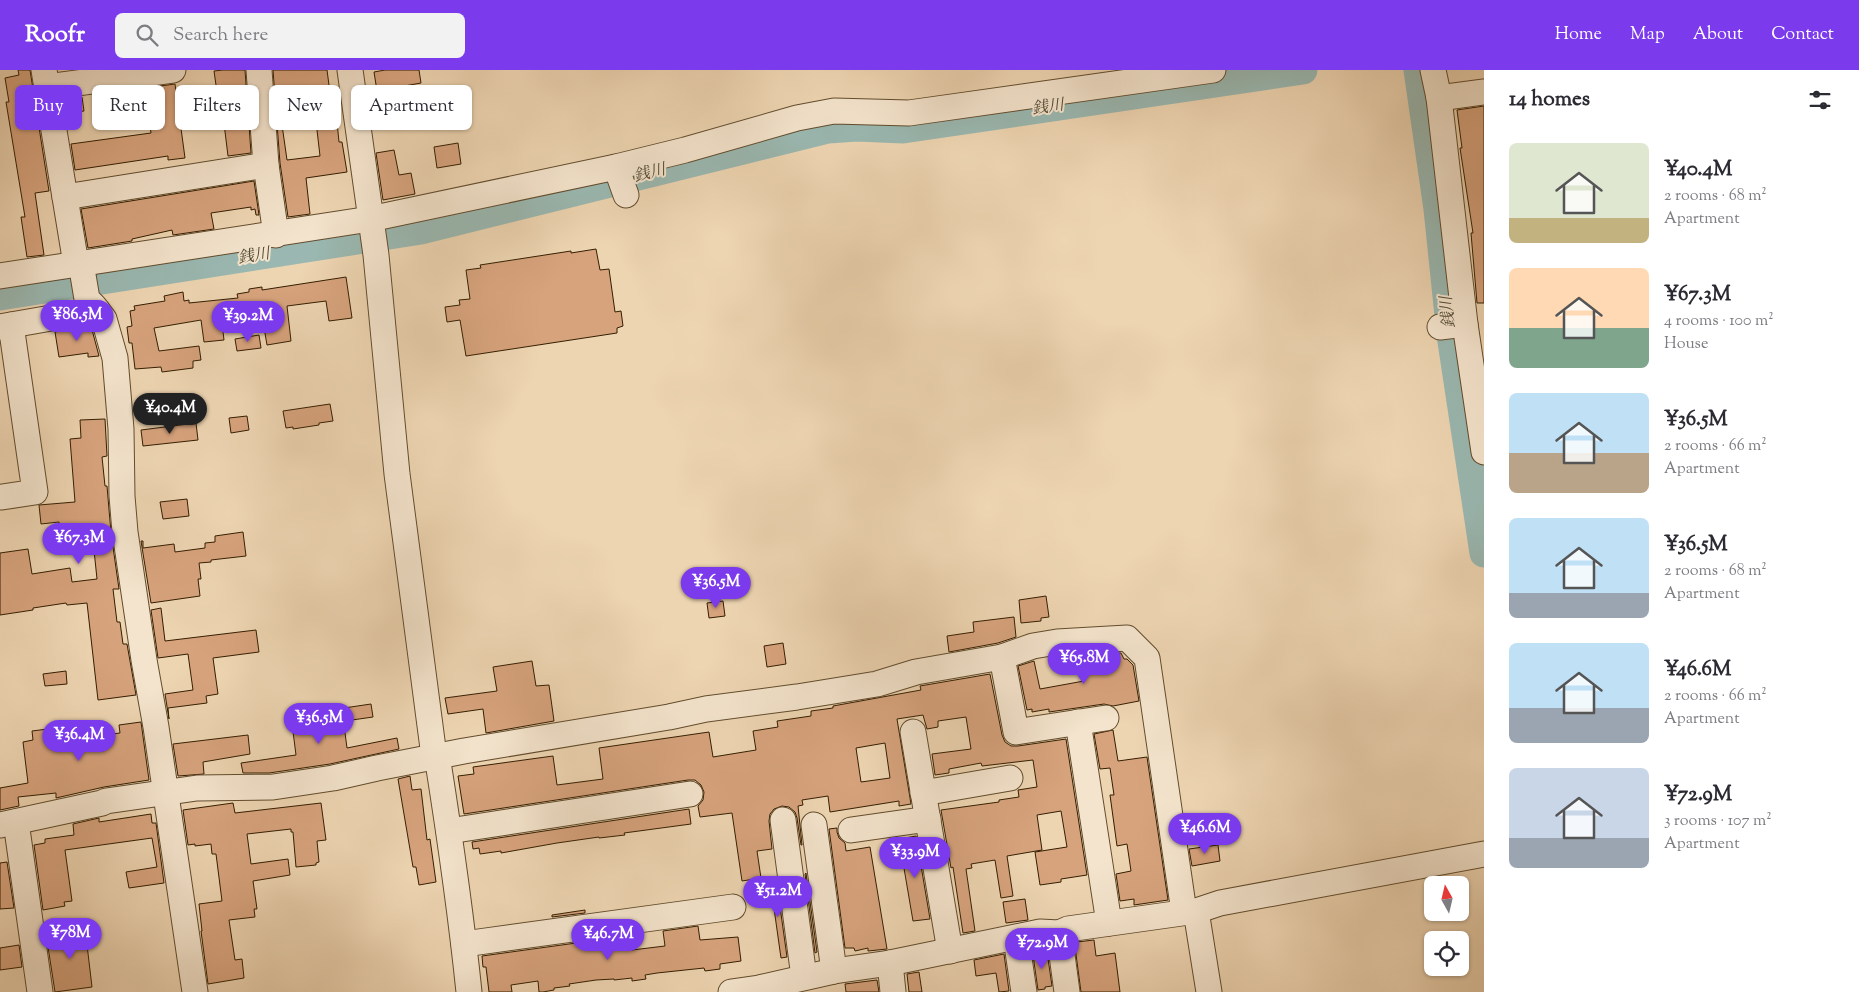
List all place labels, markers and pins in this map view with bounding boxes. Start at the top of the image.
pin: ¥86.5M [36,300,118,342]
pin: ¥39.2M [207,300,289,343]
pin: ¥40.4M [129,392,211,435]
pin: ¥67.3M [38,522,120,565]
pin: ¥36.5M [675,566,757,609]
pin: ¥65.8M [1043,642,1125,685]
pin: ¥36.5M [278,702,360,745]
pin: ¥36.4M [38,720,120,762]
pin: ¥46.6M [1164,812,1246,855]
pin: ¥33.9M [874,836,956,879]
pin: ¥51.2M [737,876,819,918]
pin: ¥78M [40,918,100,960]
pin: ¥46.7M [567,918,649,961]
pin: ¥72.9M [1001,928,1083,970]

